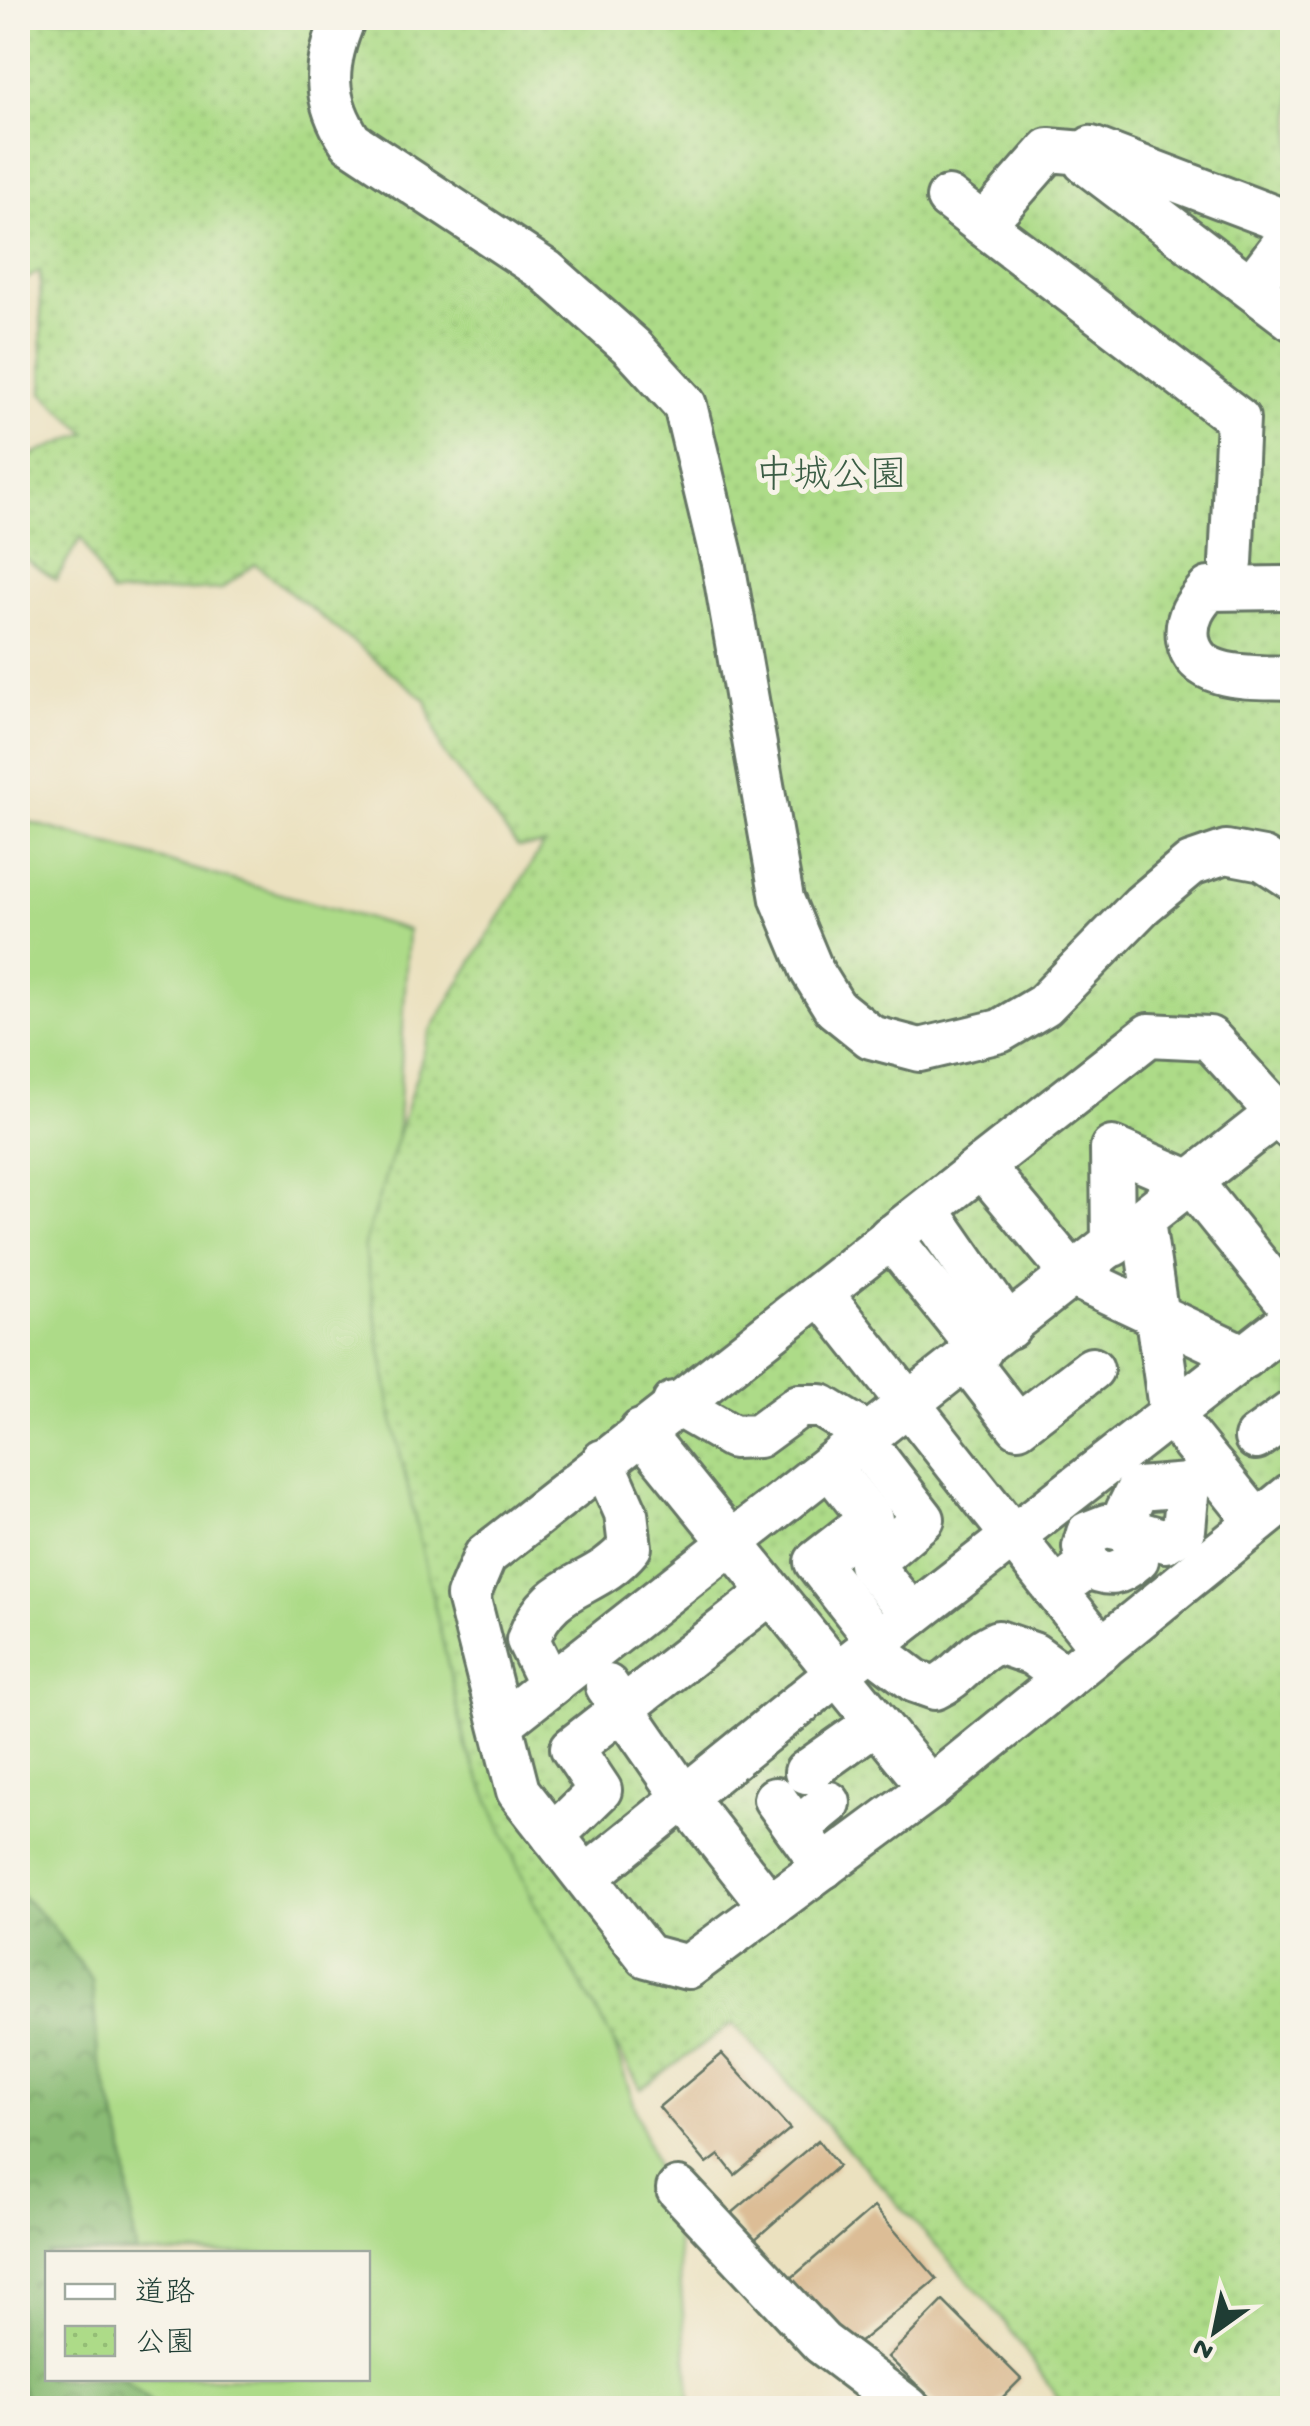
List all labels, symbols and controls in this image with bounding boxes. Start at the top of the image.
park label: 中城公園 [755,454,907,501]
legend [45,2251,370,2381]
text: 道路 [135,2277,195,2313]
north arrow [1165,2281,1265,2381]
text: 公園 [135,2328,195,2363]
text: N [1187,2329,1220,2367]

